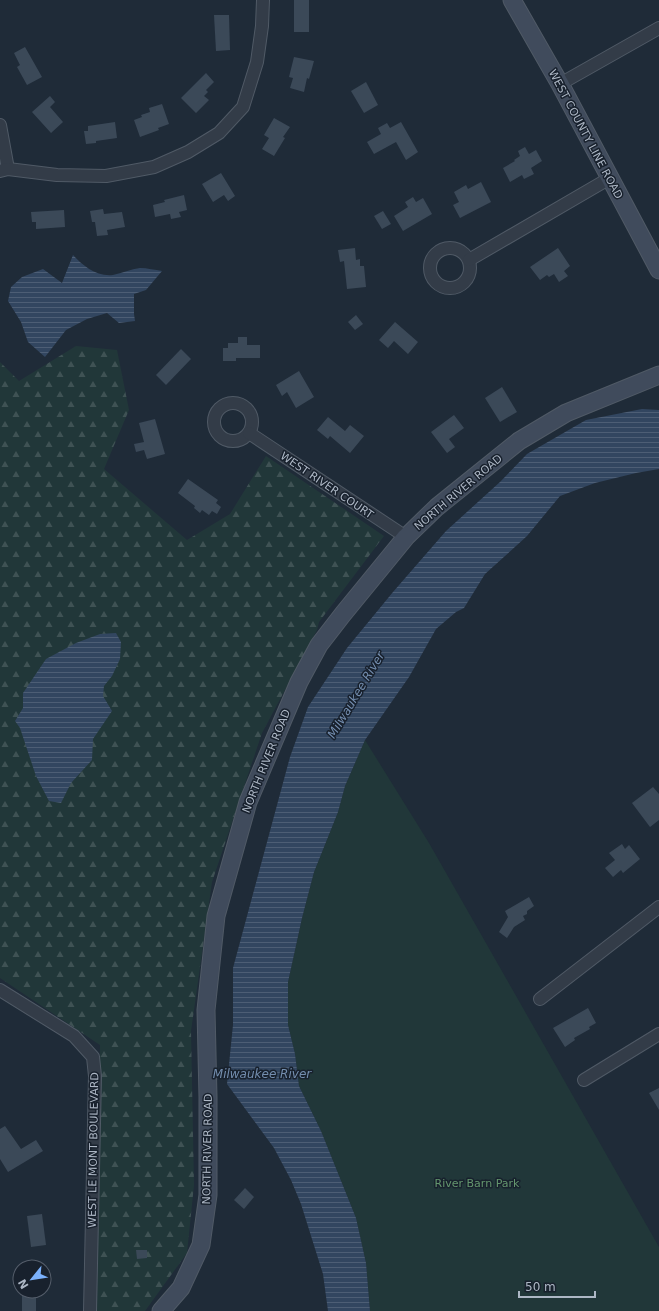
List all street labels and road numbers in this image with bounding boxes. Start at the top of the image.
street label: WEST COUNTY LINE ROAD [546,67,625,201]
street label: WEST RIVER COURT [278,449,376,522]
street label: NORTH RIVER ROAD [412,452,505,533]
street label: NORTH RIVER ROAD [240,707,293,815]
street label: WEST LE MONT BOULEVARD [86,1072,101,1228]
street label: NORTH RIVER ROAD [200,1093,215,1205]

